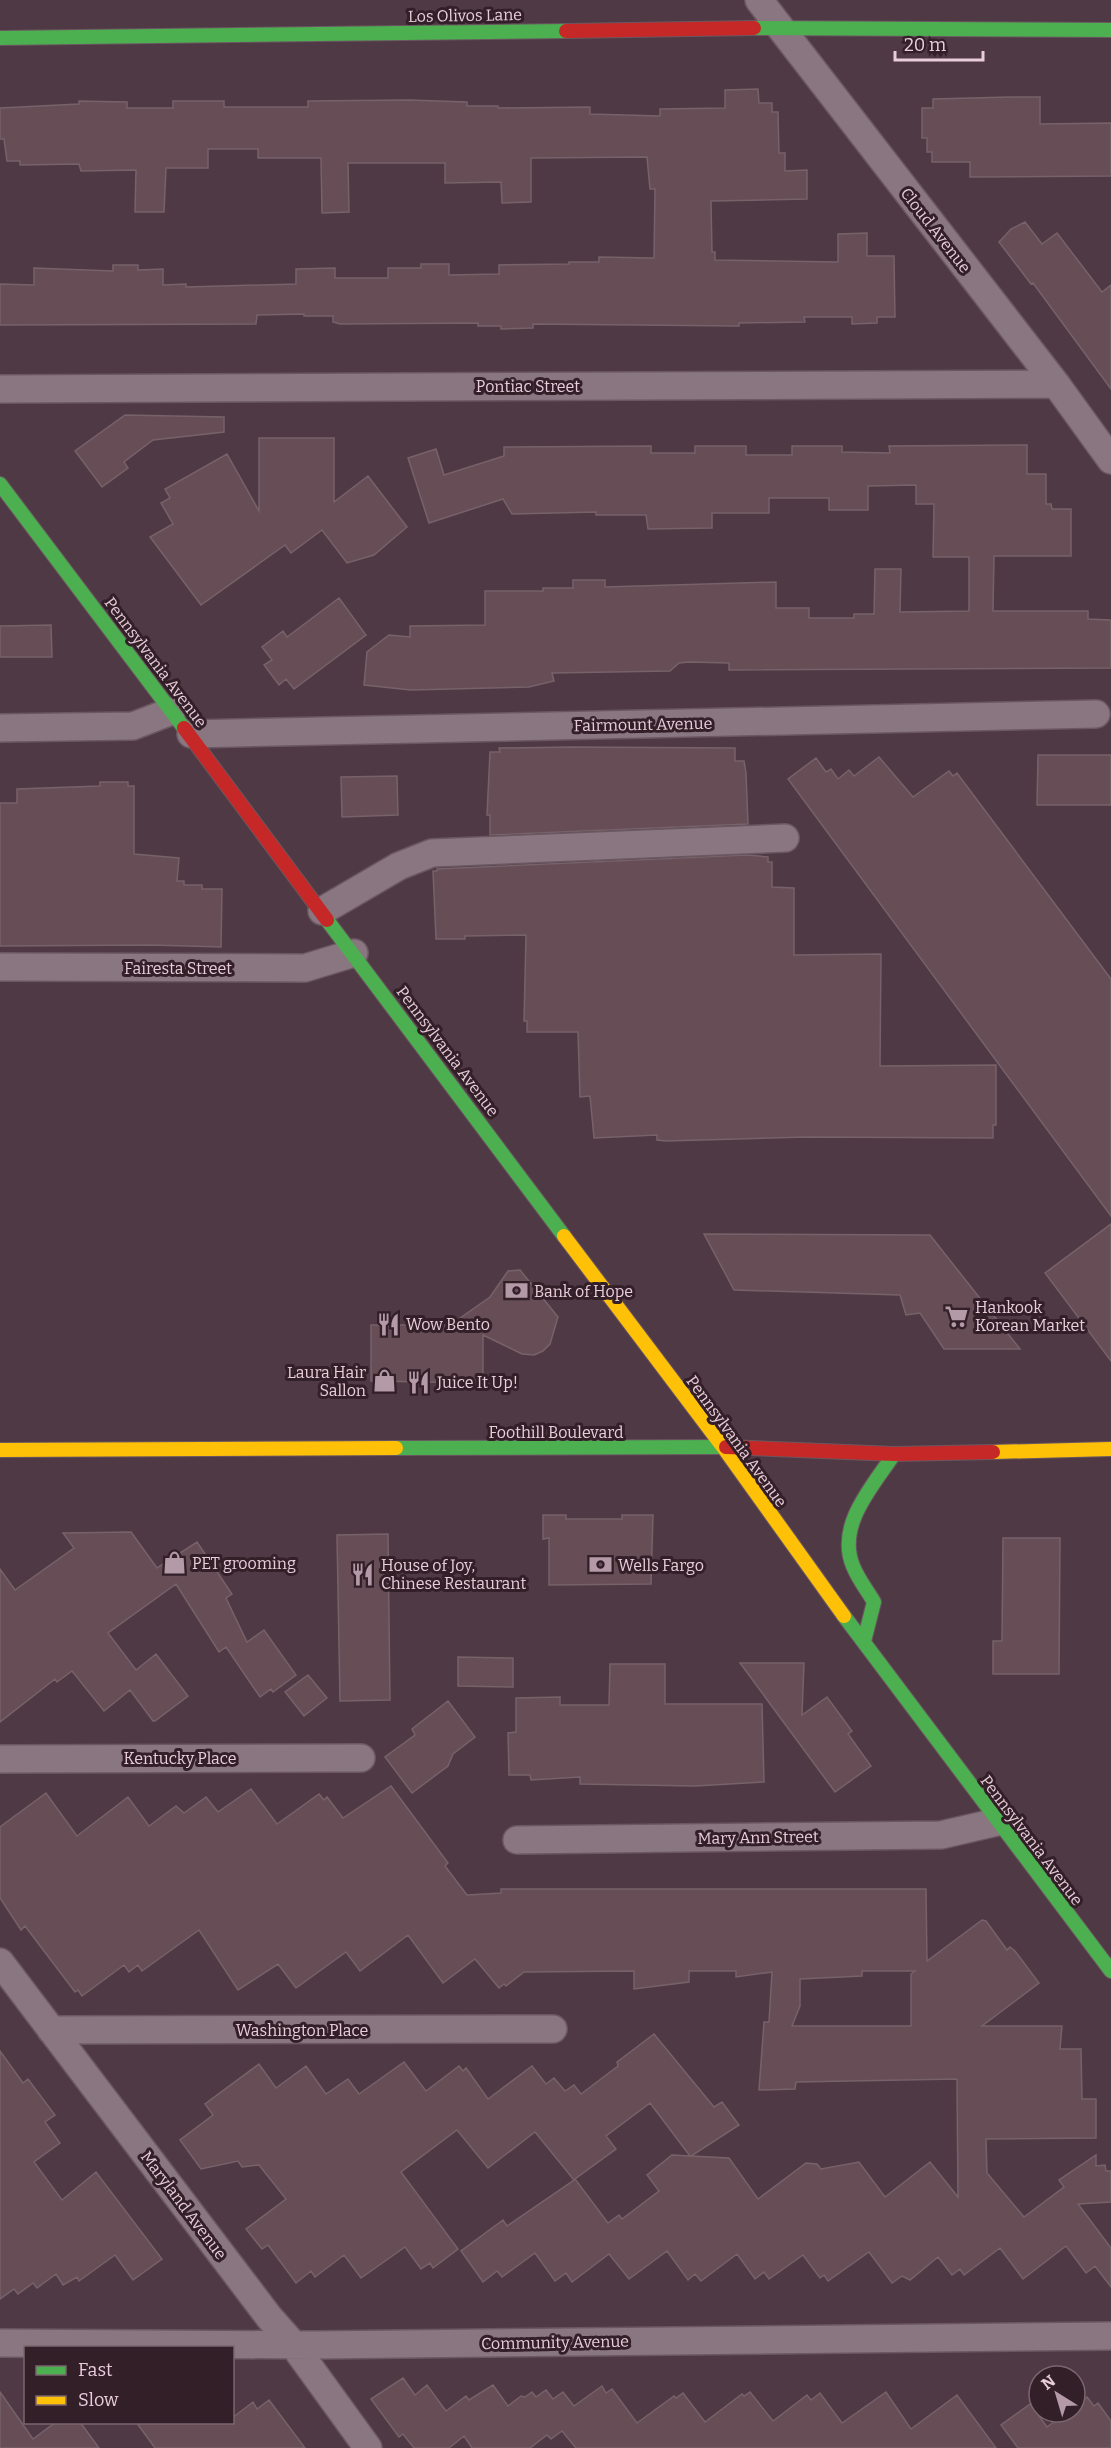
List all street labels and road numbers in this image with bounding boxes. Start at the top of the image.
street label: Los Olivos Lane [408,5,522,26]
street label: Cloud Avenue [897,184,975,277]
street label: Pontiac Street [476,377,580,396]
street label: Pennsylvania Avenue [100,593,211,731]
street label: Fairmount Avenue [574,714,712,735]
street label: Fairesta Street [124,959,232,978]
street label: Pennsylvania Avenue [392,982,503,1120]
street label: Pennsylvania Avenue [682,1372,791,1511]
street label: Foothill Boulevard [489,1423,624,1442]
street label: Kentucky Place [124,1749,236,1768]
street label: Pennsylvania Avenue [976,1771,1087,1909]
street label: Mary Ann Street [697,1827,819,1848]
street label: Washington Place [236,2021,368,2040]
street label: Maryland Avenue [137,2147,230,2263]
street label: Community Avenue [481,2332,629,2353]

